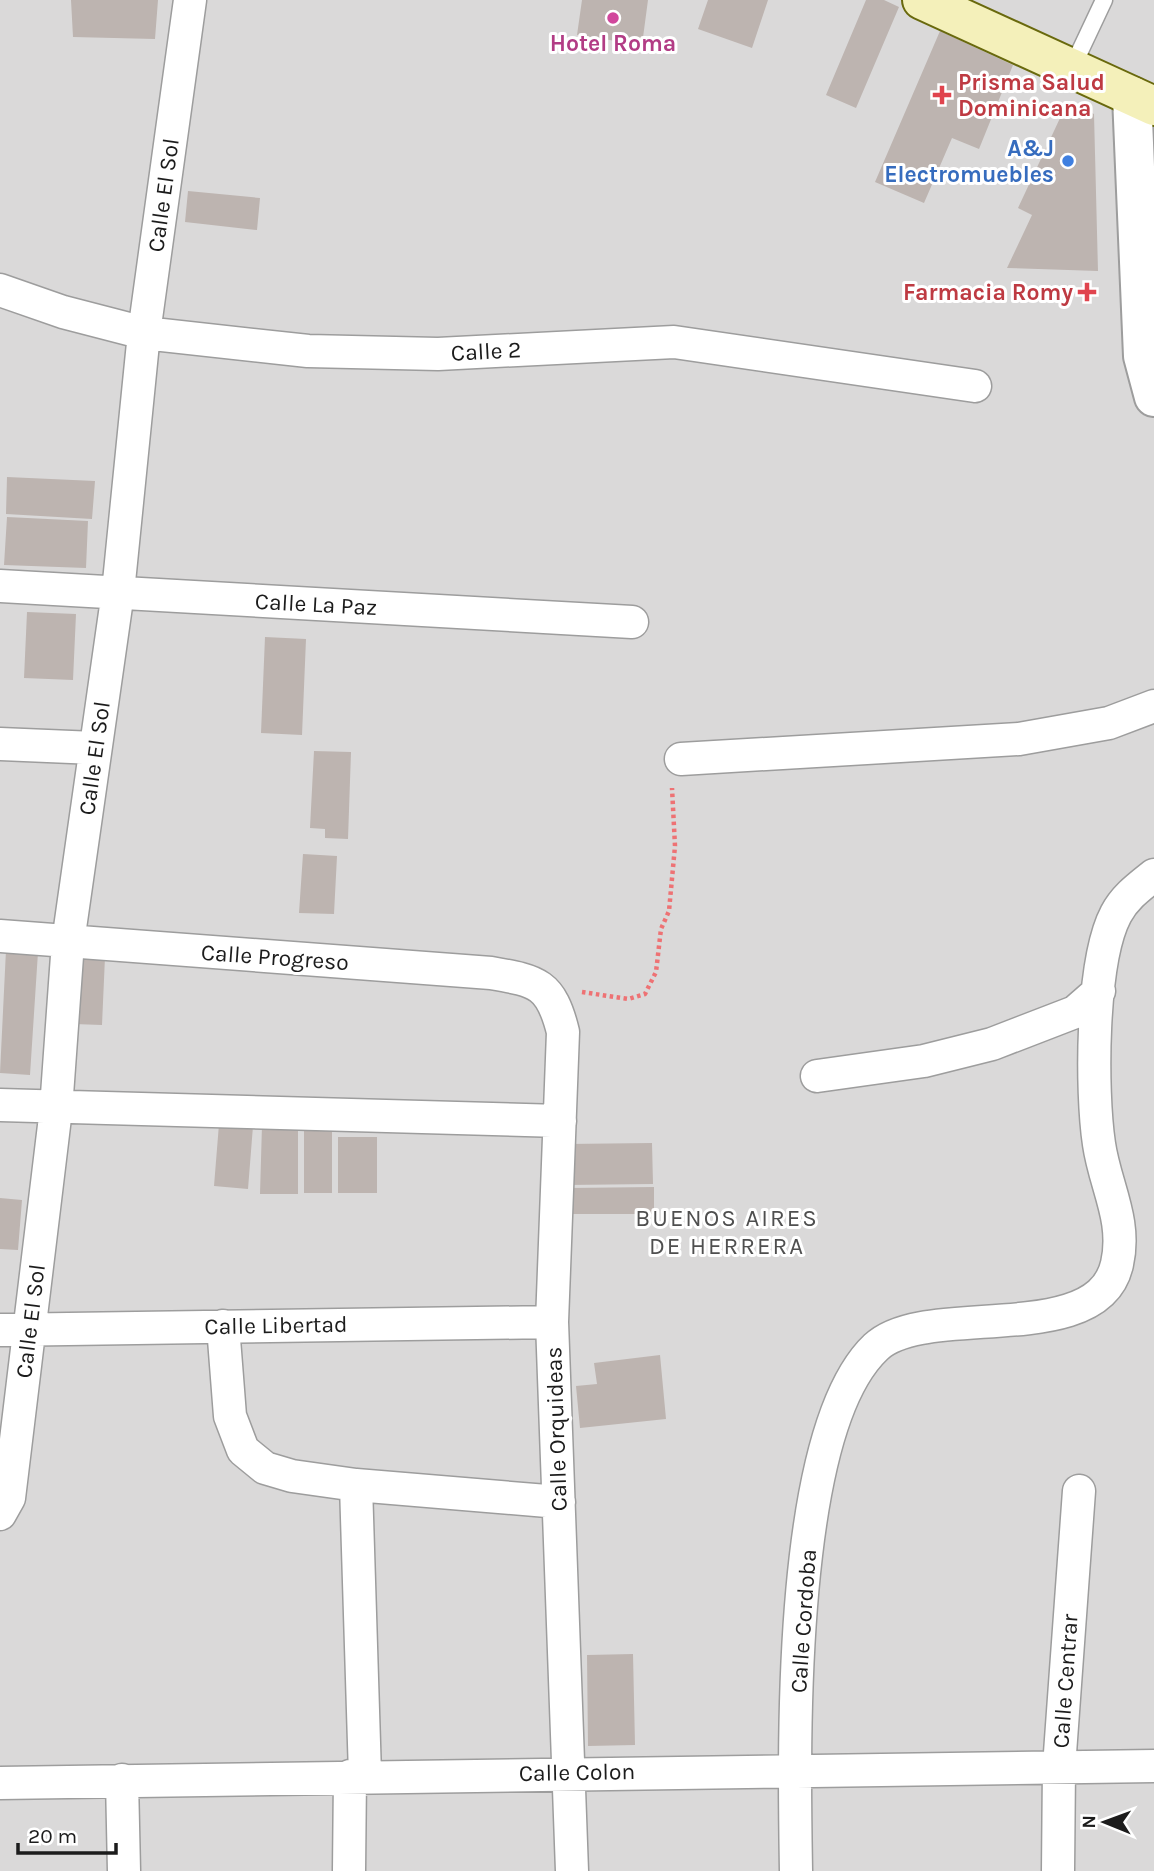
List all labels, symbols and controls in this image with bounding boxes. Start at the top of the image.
marker: Hotel Roma [605,10,621,26]
place label: Hotel Roma [550,30,676,57]
place label: Prisma Salud Dominicana [958,69,1105,122]
marker: Prisma Salud Dominicana [932,85,952,105]
place label: A&J Electromuebles [884,135,1054,188]
street label: Calle El Sol [142,136,185,254]
marker: A&J Electromuebles [1060,153,1076,169]
place label: Farmacia Romy [903,279,1073,306]
marker: Farmacia Romy [1079,284,1095,300]
street label: Calle 2 [450,336,522,367]
street label: Calle La Paz [254,588,378,621]
street label: Calle El Sol [73,699,116,817]
street label: Calle Progreso [200,939,350,976]
district label: BUENOS AIRES DE HERRERA [635,1204,819,1260]
street label: Calle El Sol [10,1263,51,1380]
street label: Calle Libertad [204,1311,348,1340]
street label: Calle Orquideas [540,1346,573,1512]
street label: Calle Cordoba [785,1548,822,1694]
street label: Calle Centrar [1047,1612,1084,1749]
street label: Calle Colon [519,1758,635,1787]
north arrow [1070,1787,1140,1857]
scale bar [18,1812,116,1856]
text: N [1078,1815,1100,1829]
text: 20 m [28,1824,77,1848]

